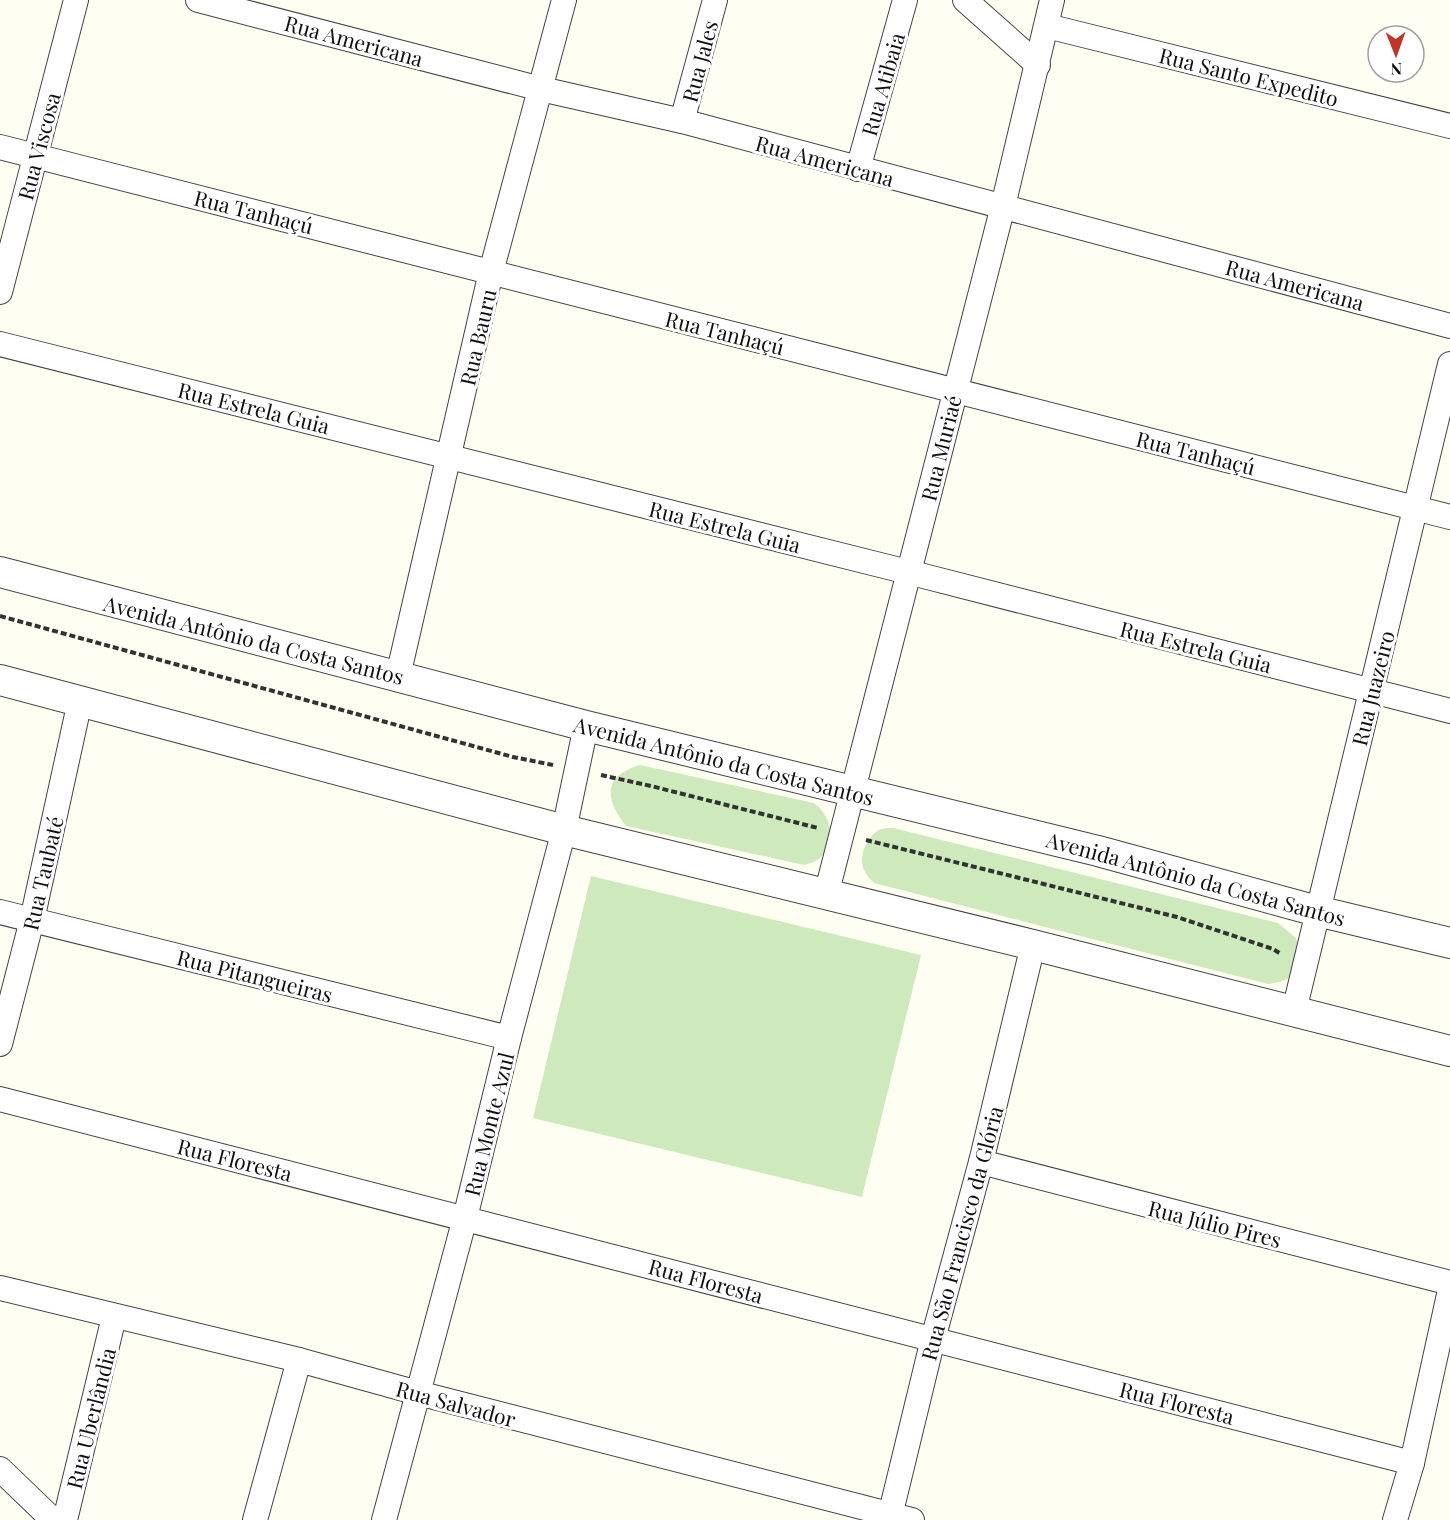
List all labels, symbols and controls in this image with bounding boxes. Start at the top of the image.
street label: Rua Americana [282,8,427,72]
street label: Rua Jales [675,17,723,105]
north arrow [1366,24,1426,84]
street label: Rua Atibaia [854,29,910,139]
street label: Rua Santo Expedito [1157,40,1341,112]
text: N [1390,59,1402,80]
street label: Rua Viscosa [10,89,66,203]
street label: Rua Americana [753,128,898,192]
street label: Rua Tanhaçú [192,183,316,239]
street label: Rua Americana [1223,252,1368,316]
street label: Rua Bauru [452,286,502,388]
street label: Rua Tanhaçú [663,304,787,360]
street label: Rua Estrela Guia [175,375,333,440]
street label: Rua Muriaé [913,392,967,504]
street label: Rua Tanhaçú [1134,424,1258,480]
street label: Rua Estrela Guia [646,494,804,559]
street label: Avenida Antônio da Costa Santos [100,588,407,690]
street label: Rua Estrela Guia [1117,614,1275,679]
street label: Rua Juazeiro [1344,628,1400,748]
street label: Avenida Antônio da Costa Santos [570,709,877,811]
street label: Rua Taubaté [15,813,69,933]
street label: Avenida Antônio da Costa Santos [1043,824,1348,931]
street label: Rua Pitangueiras [174,942,336,1008]
street label: Rua Monte Azul [457,1049,519,1199]
street label: Rua São Francisco da Glória [914,1102,1009,1363]
street label: Rua Floresta [175,1131,296,1187]
street label: Rua Júlio Pires [1145,1193,1285,1253]
street label: Rua Floresta [646,1251,767,1309]
street label: Rua Uberlândia [59,1344,121,1492]
street label: Rua Salvador [393,1374,520,1433]
street label: Rua Floresta [1117,1374,1238,1430]

